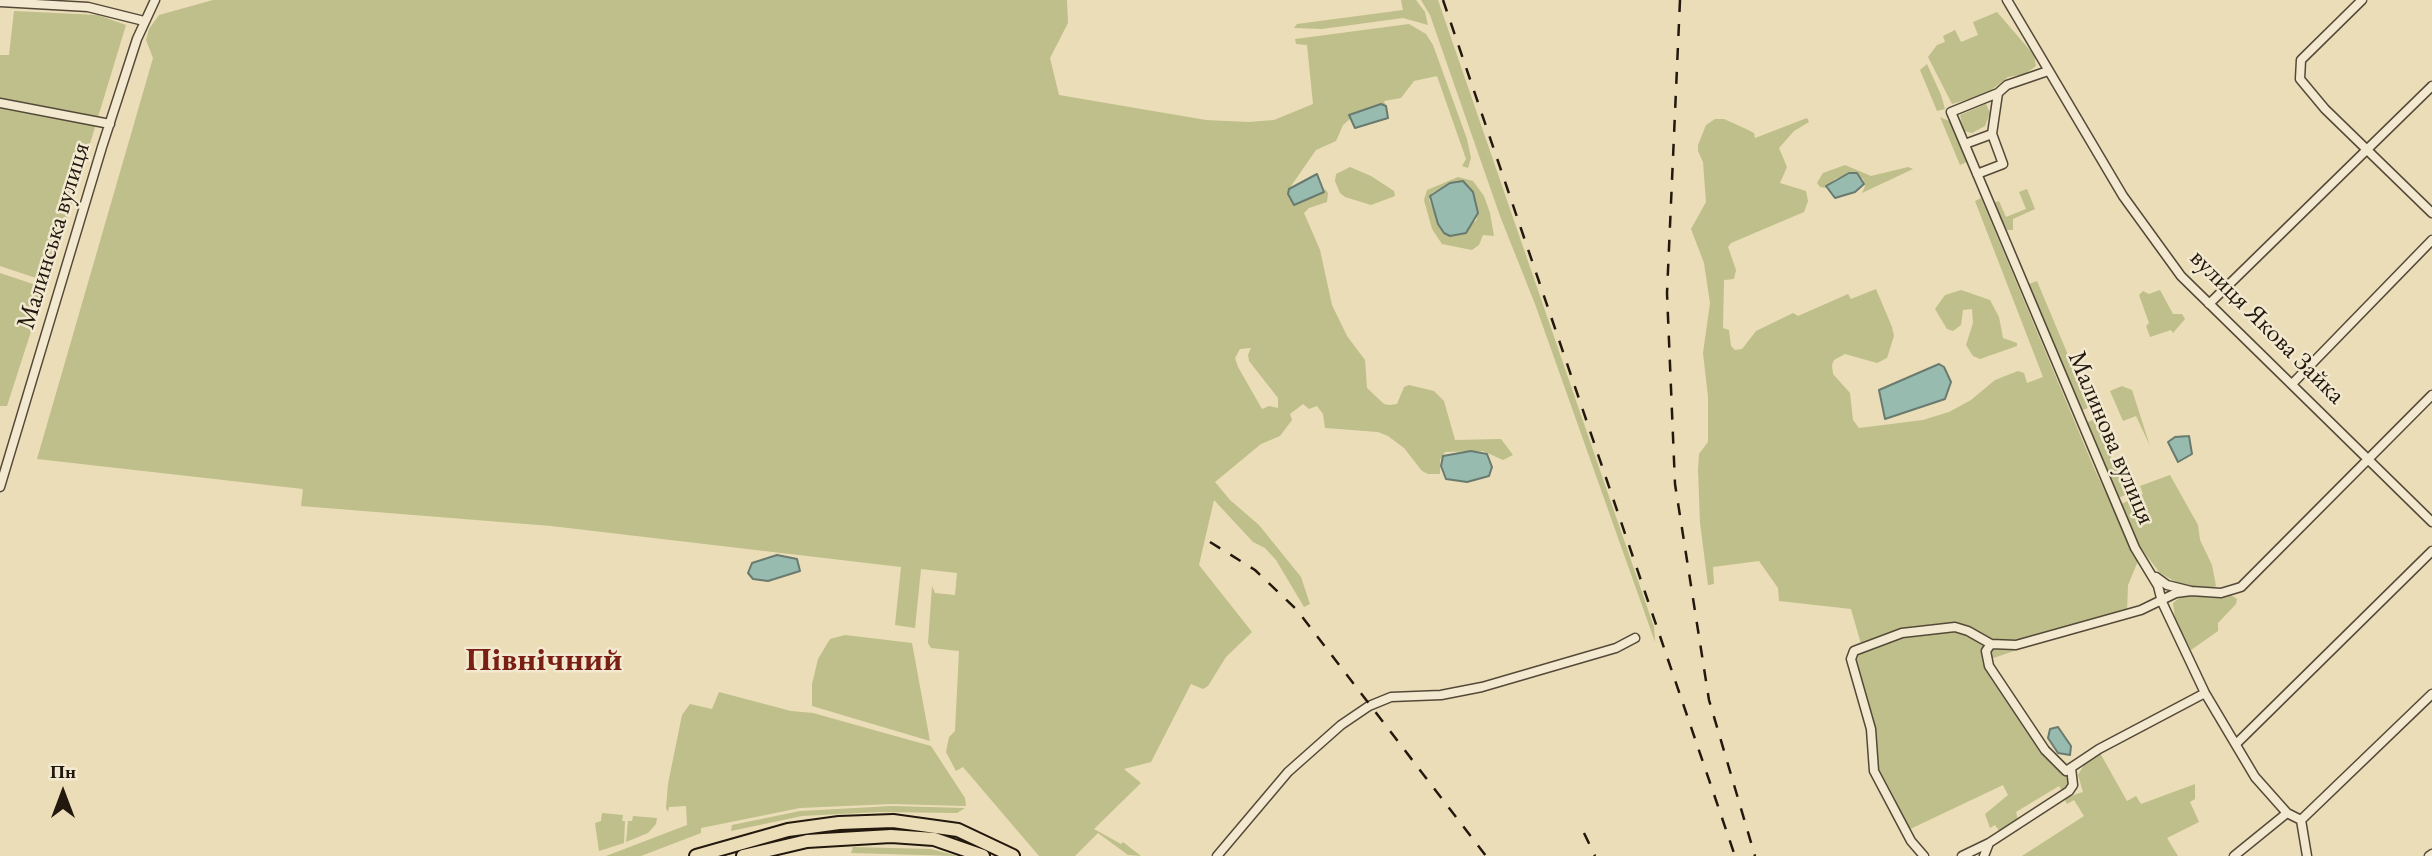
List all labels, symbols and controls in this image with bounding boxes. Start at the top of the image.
street label: Малинська вулиця [11,139,97,333]
street label: вулиця Якова Зайка [2183,243,2351,411]
street label: Малинова вулиця [2060,347,2162,529]
district label: Північний [466,641,622,681]
north arrow [28,758,98,828]
text: Пн [50,759,76,784]

